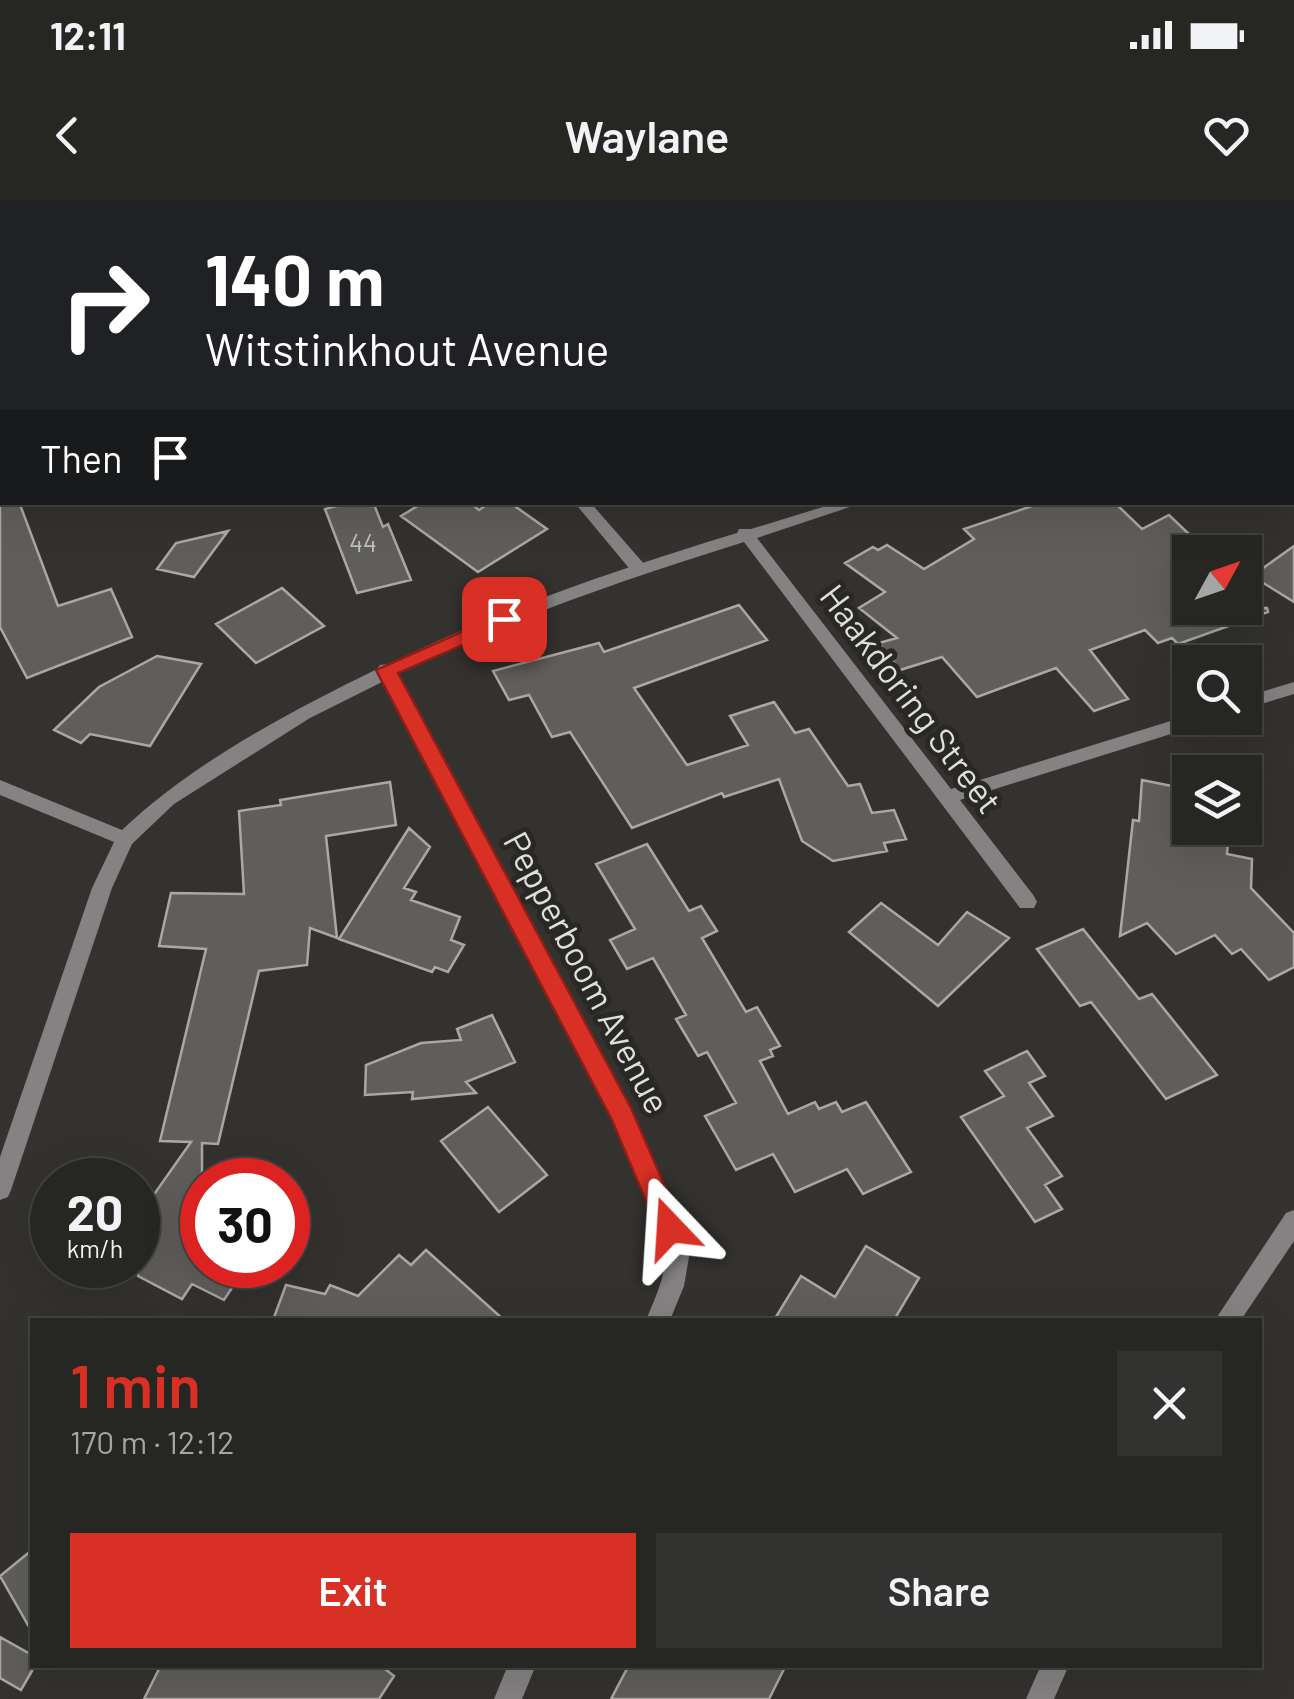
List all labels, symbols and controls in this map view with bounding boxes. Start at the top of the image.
text: 12:11 [50,12,126,58]
icon: back [40,108,95,163]
text: Waylane [565,108,729,162]
icon: heart [1199,108,1254,163]
text: 140 m [205,236,384,320]
icon: right [40,240,170,370]
text: Witstinkhout Avenue [205,321,610,375]
icon: arrive [143,430,198,485]
text: Then [40,435,123,481]
house number: 44 [349,527,377,557]
north arrow [1172,535,1262,625]
map controls [1172,535,1262,845]
street label: Haakdoring Street [812,575,1012,821]
pin [462,577,547,662]
icon: arrive [477,592,532,647]
button: search [1172,645,1262,735]
button: layers [1172,755,1262,845]
street label: Pepperboom Avenue [496,824,680,1120]
speed limit sign: 30 [180,1158,310,1288]
position arrow [618,1176,722,1280]
text: 20 [67,1181,123,1241]
text: km/h [67,1233,123,1263]
text: 1 min [70,1348,201,1420]
button: close [1117,1351,1222,1456]
text: 170 m · 12:12 [70,1422,234,1460]
button: Exit [70,1533,636,1648]
button: Share [656,1533,1222,1648]

